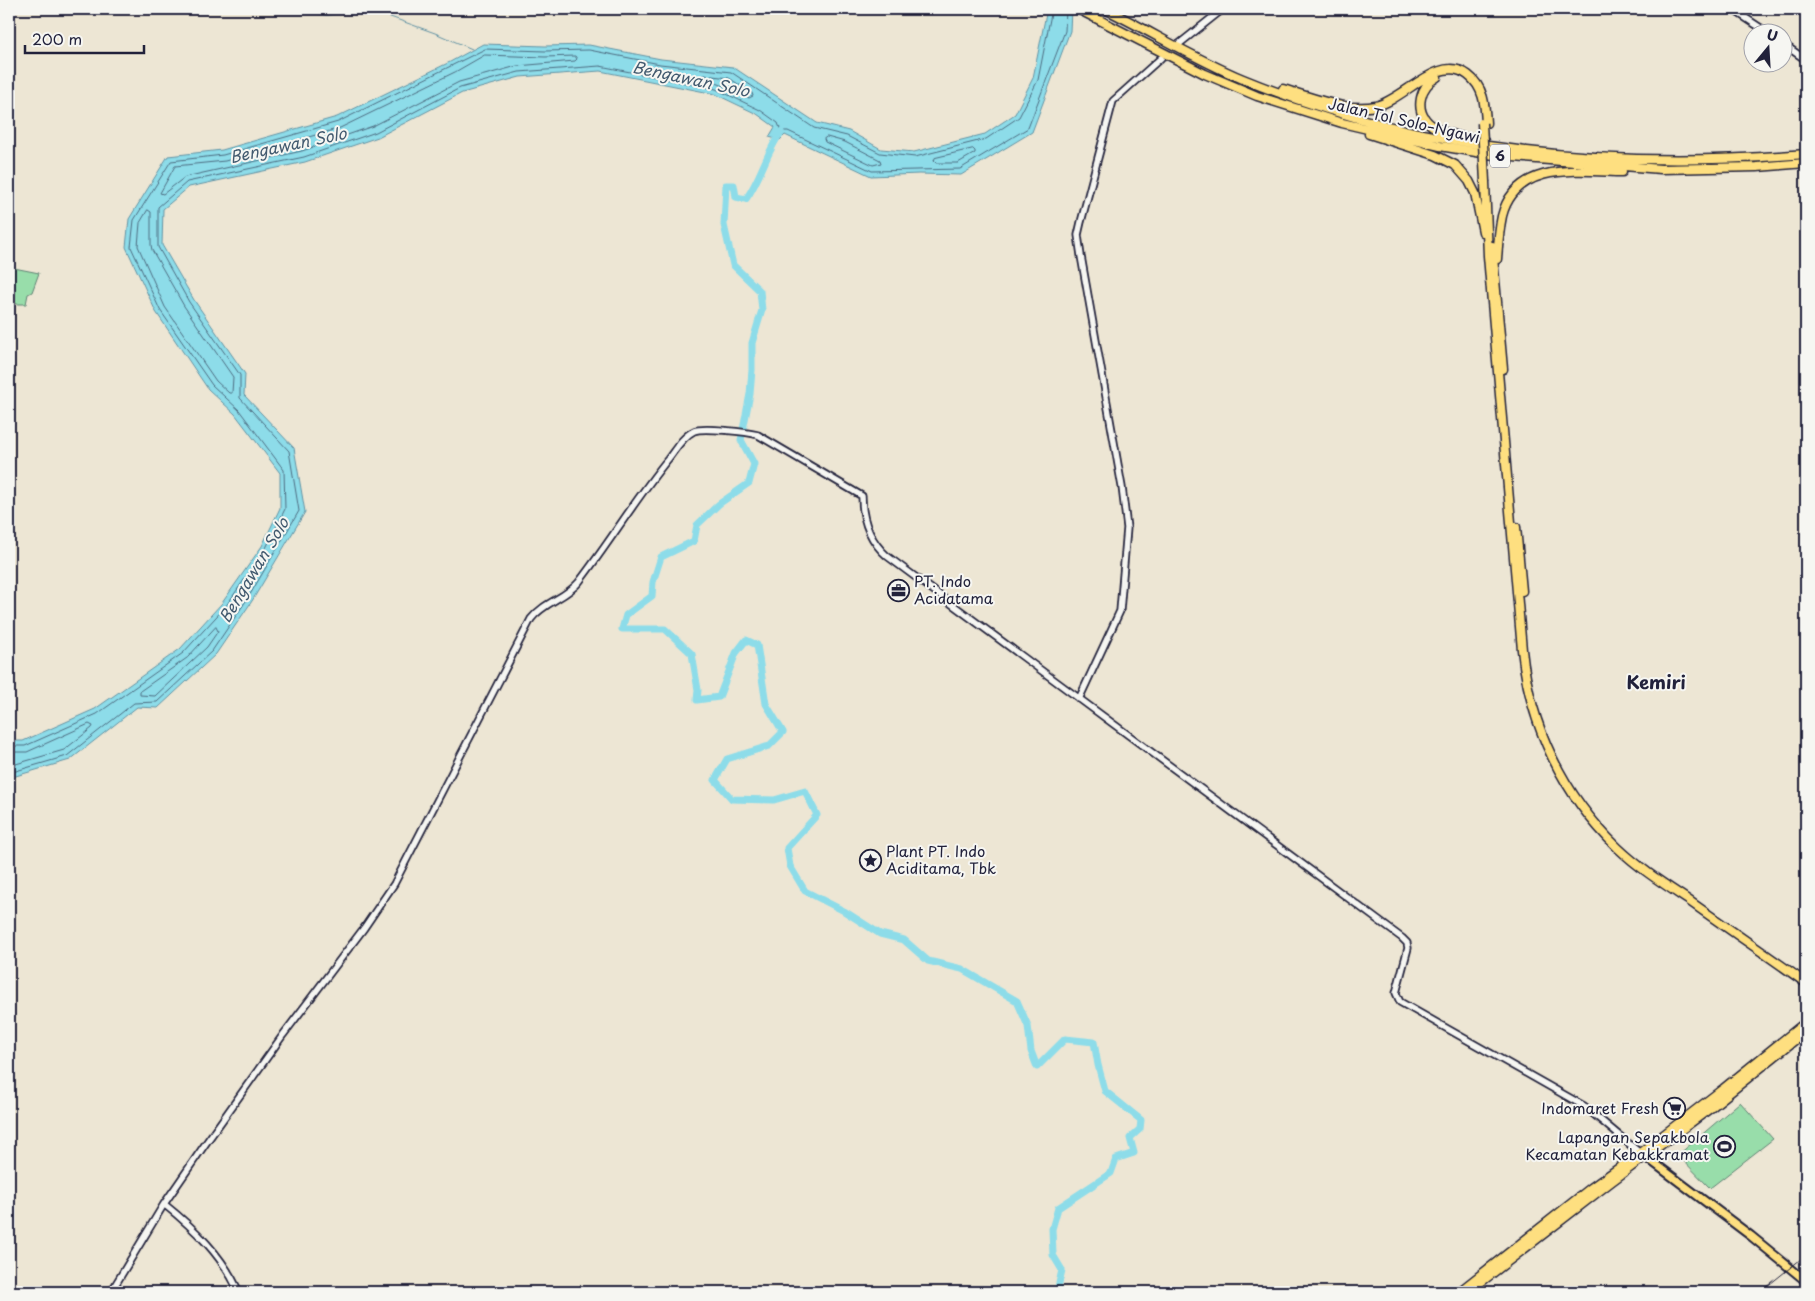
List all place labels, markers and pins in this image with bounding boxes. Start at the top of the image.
place label: PT. Indo Acidatama [914,569,994,609]
office icon: PT. Indo Acidatama [886,579,910,603]
place label: Plant PT. Indo Aciditama, Tbk [886,839,996,879]
place icon: Plant PT. Indo Aciditama, Tbk [858,849,882,873]
place label: Indomaret Fresh [1541,1096,1659,1119]
supermarket icon: Indomaret Fresh [1663,1097,1687,1121]
place label: Lapangan Sepakbola Kecamatan Kebakkramat [1526,1125,1710,1165]
sports icon: Lapangan Sepakbola Kecamatan Kebakkramat [1713,1135,1737,1159]

